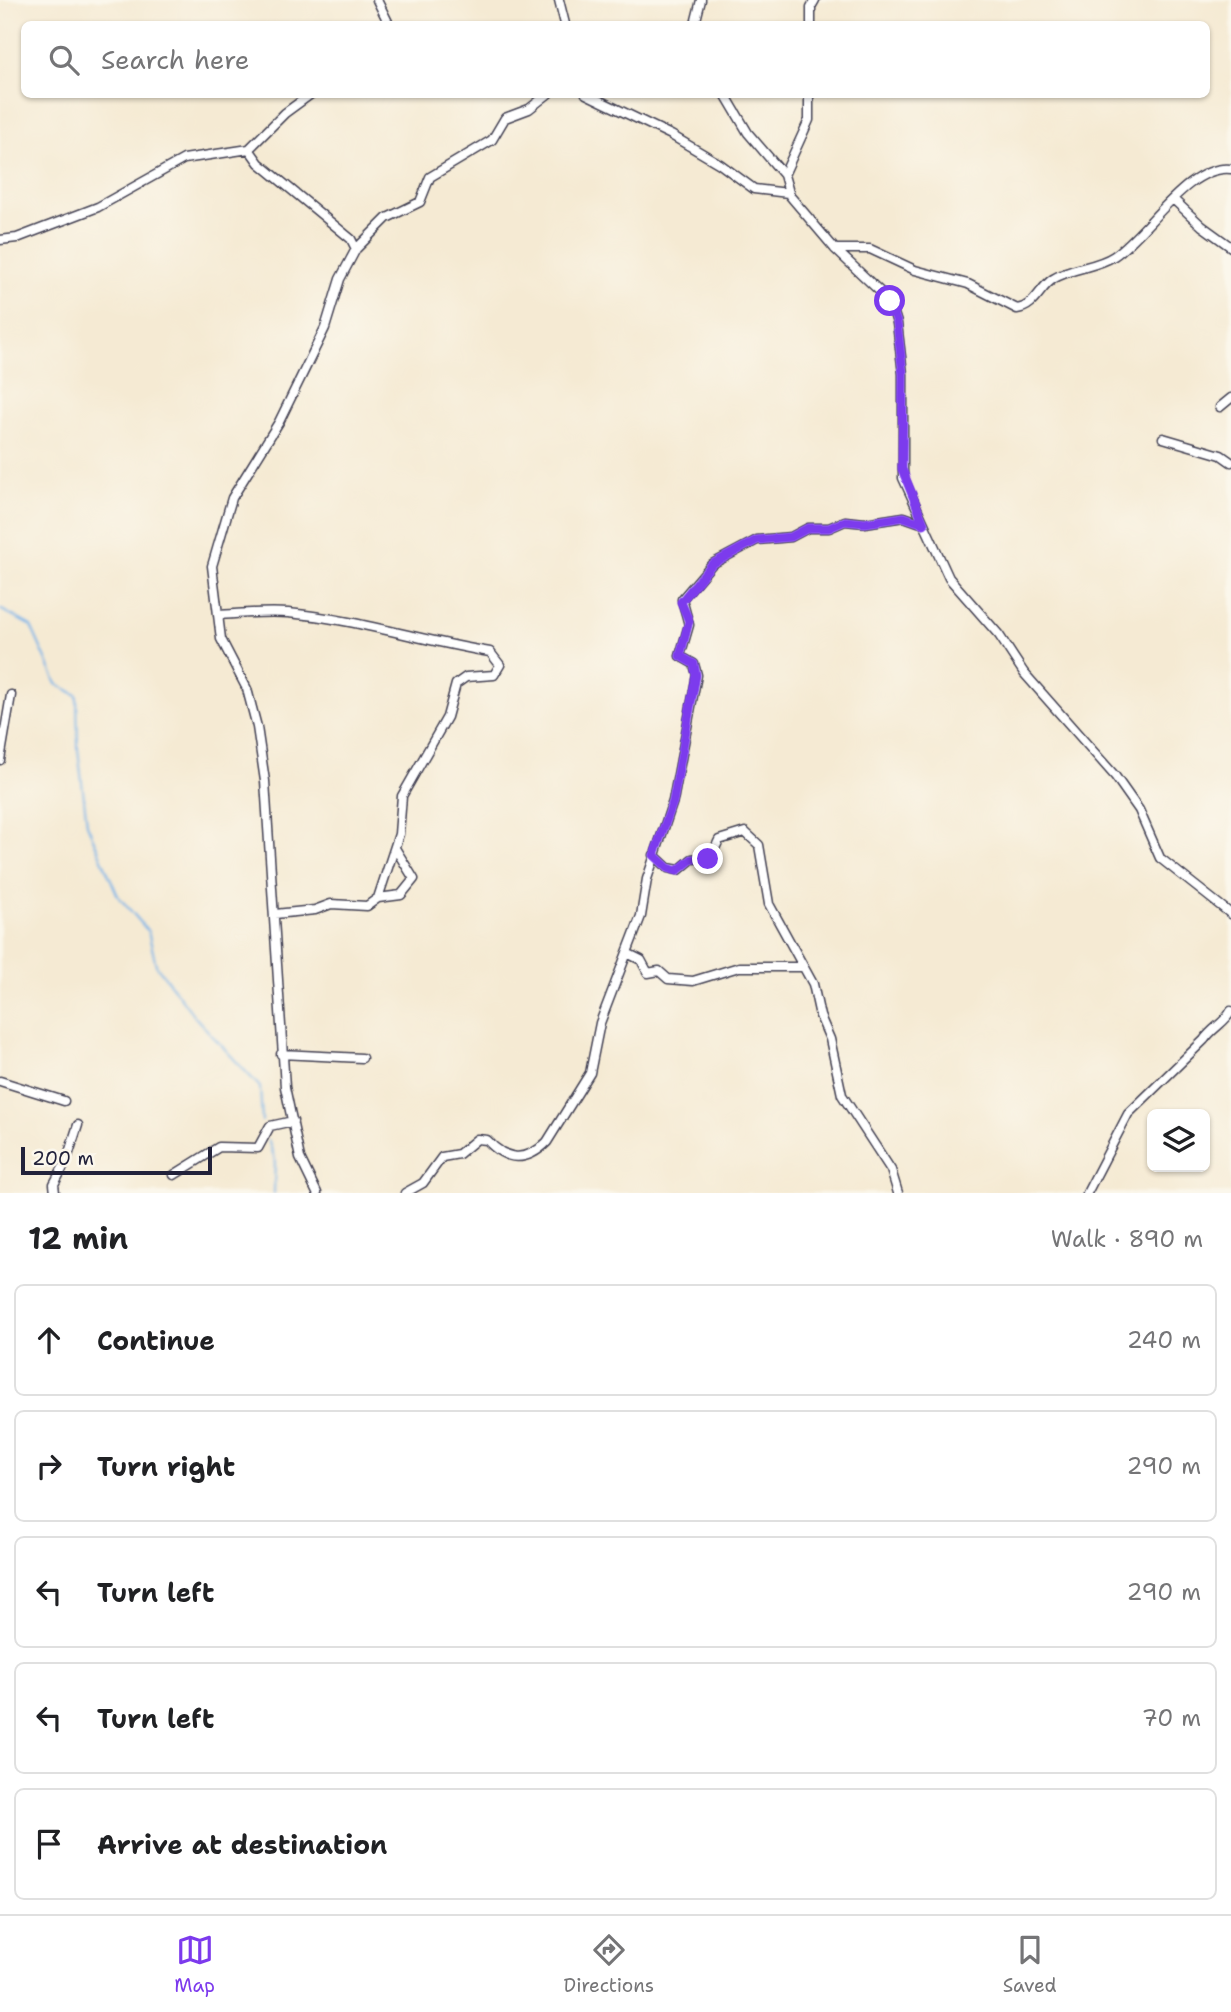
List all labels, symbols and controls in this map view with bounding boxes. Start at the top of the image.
search box [21,21,1210,98]
icon: search [45,41,83,79]
text: Search here [101,42,250,77]
route start [874,285,905,316]
route end [692,843,723,874]
map controls [1147,1109,1210,1172]
button: layers [1147,1109,1210,1172]
scale bar [21,1144,212,1176]
text: 200 m [32,1146,94,1171]
text: 12 min [28,1218,128,1259]
text: Walk · 890 m [1051,1224,1203,1254]
icon: ahead [30,1321,68,1359]
text: Continue [97,1323,215,1358]
text: 240 m [1127,1325,1201,1355]
icon: right [30,1447,68,1485]
text: Turn right [97,1449,235,1484]
text: 290 m [1127,1451,1201,1481]
icon: left [30,1573,68,1611]
text: Turn left [97,1575,214,1610]
text: 290 m [1127,1577,1201,1607]
icon: left [30,1699,68,1737]
text: Turn left [97,1701,214,1736]
text: 70 m [1142,1703,1201,1733]
icon: arrive [30,1825,68,1863]
text: Arrive at destination [97,1827,387,1862]
tab: Map [174,1931,215,1998]
tab: Directions [564,1931,654,1998]
tab: Saved [1003,1931,1057,1998]

